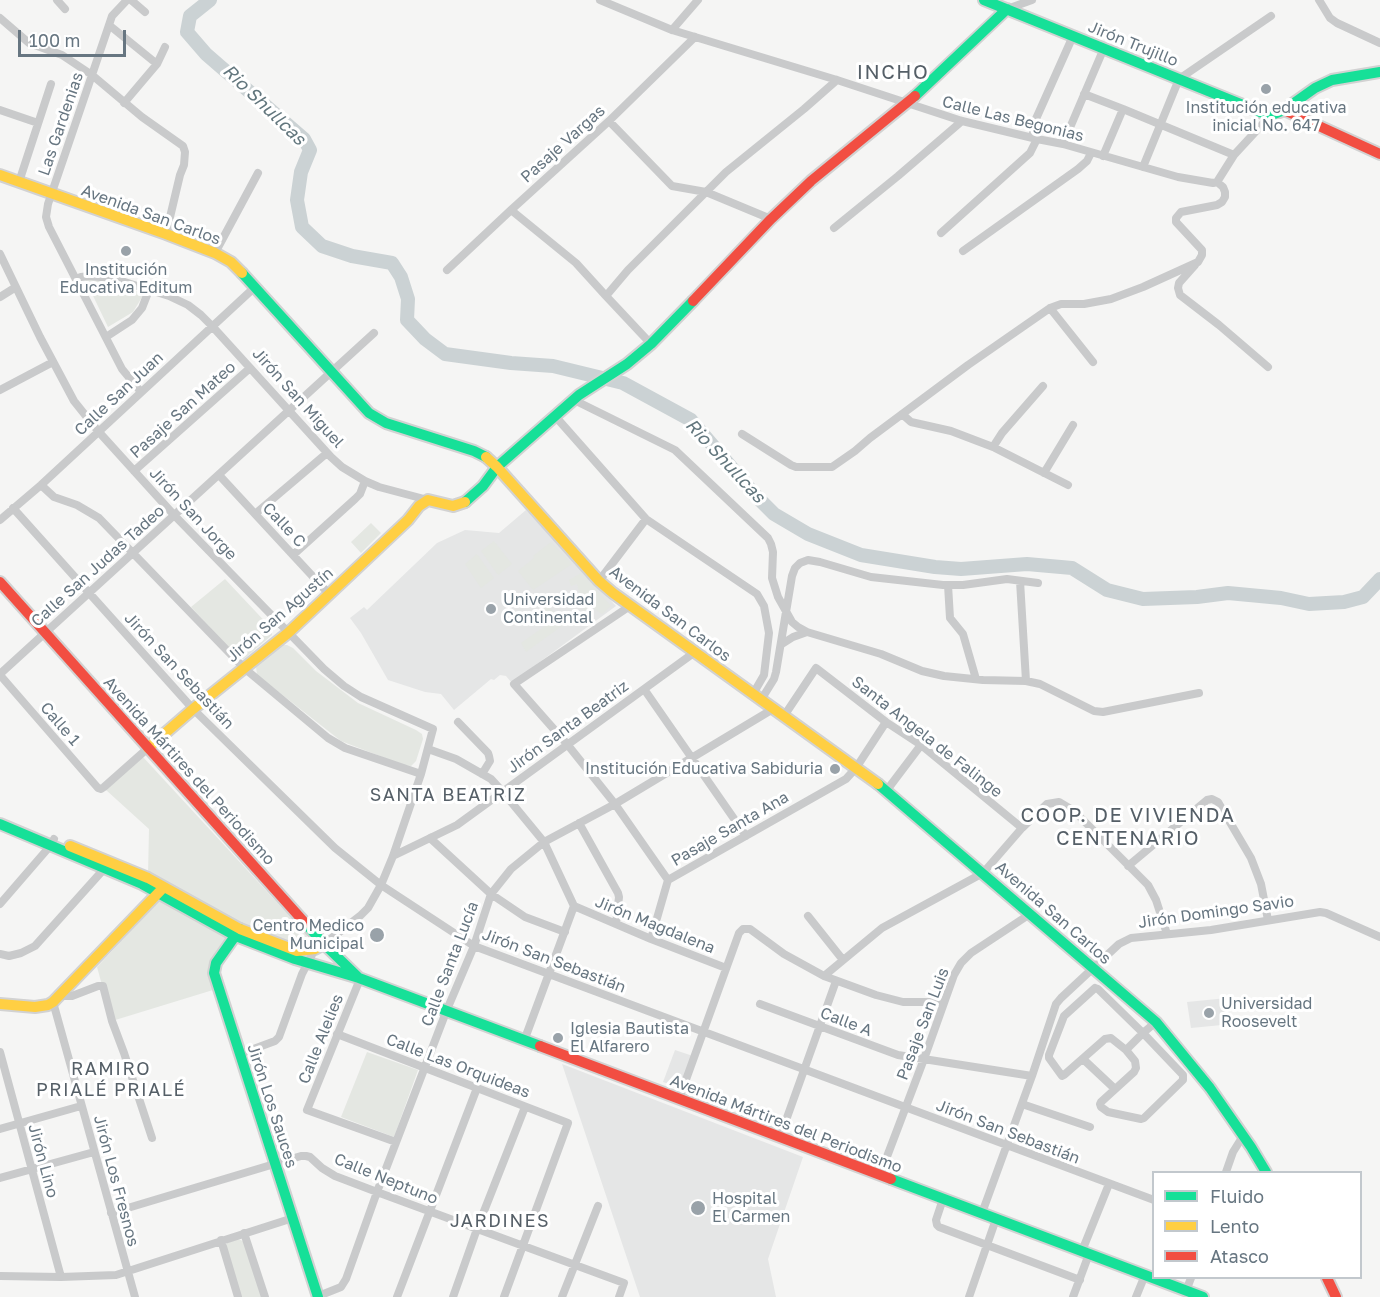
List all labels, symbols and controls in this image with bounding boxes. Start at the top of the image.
street label: Jirón Trujillo [1085,17,1181,71]
scale bar [21,18,129,56]
text: 100 m [29,29,80,51]
water label: Rio Shullcas [218,60,310,150]
district label: INCHO [857,61,929,85]
street label: Las Gardenias [34,70,88,178]
marker: Institución educativa inicial No. 647 [1259,82,1273,96]
street label: Calle Las Begonias [940,92,1086,146]
place label: Institución educativa inicial No. 647 [1185,98,1347,136]
street label: Pasaje Vargas [517,101,609,187]
street label: Avenida San Carlos [79,181,223,249]
marker: Institución Educativa Editum [119,244,133,258]
place label: Institución Educativa Editum [60,260,192,298]
street label: Jirón San Miguel [248,344,348,452]
street label: Calle San Juan [71,348,167,440]
street label: Pasaje San Mateo [126,358,240,462]
water label: Rio Shullcas [681,415,769,507]
street label: Jirón San Jorge [145,464,241,564]
street label: Calle C [259,499,309,551]
street label: Calle San Judas Tadeo [27,501,169,631]
street label: Avenida San Carlos [606,562,734,666]
street label: Jirón San Agustín [223,564,337,666]
place label: Universidad Continental [503,590,594,628]
marker: Universidad Continental [484,602,498,616]
street label: Jirón San Sebastián [120,609,238,733]
street label: Santa Angela de Falinge [848,672,1006,802]
street label: Avenida Mártires del Periodismo [99,673,279,869]
street label: Jirón Santa Beatriz [504,677,632,777]
street label: Calle 1 [36,698,84,750]
place label: Institución Educativa Sabiduria [585,759,823,779]
marker: Institución Educativa Sabiduria [828,762,842,776]
district label: SANTA BEATRIZ [370,784,526,806]
street label: Pasaje Santa Ana [668,788,792,870]
district label: COOP. DE VIVIENDA CENTENARIO [1021,804,1235,851]
street label: Avenida San Carlos [991,858,1115,968]
street label: Jirón Magdalena [592,892,718,958]
street label: Jirón Domingo Savio [1137,892,1295,932]
street label: Calle Santa Lucía [417,899,483,1029]
place label: Centro Medico Municipal [253,916,364,954]
street label: Jirón San Sebastián [479,925,629,997]
marker: Centro Medico Municipal [368,926,386,944]
street label: Pasaje San Luis [893,965,953,1083]
street label: Calle Alelies [294,991,348,1087]
place label: Universidad Roosevelt [1221,994,1312,1032]
street label: Calle A [817,1003,875,1041]
marker: Universidad Roosevelt [1202,1006,1216,1020]
place label: Iglesia Bautista El Alfarero [570,1019,689,1057]
street label: Calle Las Orquideas [383,1030,533,1102]
marker: Iglesia Bautista El Alfarero [551,1031,565,1045]
street label: Jirón Los Sauces [243,1042,301,1170]
district label: RAMIRO PRIALÉ PRIALÉ [36,1058,186,1100]
street label: Avenida Mártires del Periodismo [667,1071,905,1177]
street label: Jirón San Sebastián [933,1096,1083,1168]
street label: Jirón Los Fresnos [89,1113,143,1249]
street label: Jirón Lino [24,1122,62,1200]
street label: Calle Neptuno [331,1149,441,1209]
legend [1152,1171,1362,1279]
text: Fluido [1210,1185,1264,1207]
place label: Hospital El Carmen [712,1189,790,1227]
marker: Hospital El Carmen [689,1199,707,1217]
district label: JARDINES [450,1210,550,1232]
text: Lento [1210,1215,1259,1237]
text: Atasco [1210,1245,1269,1267]

